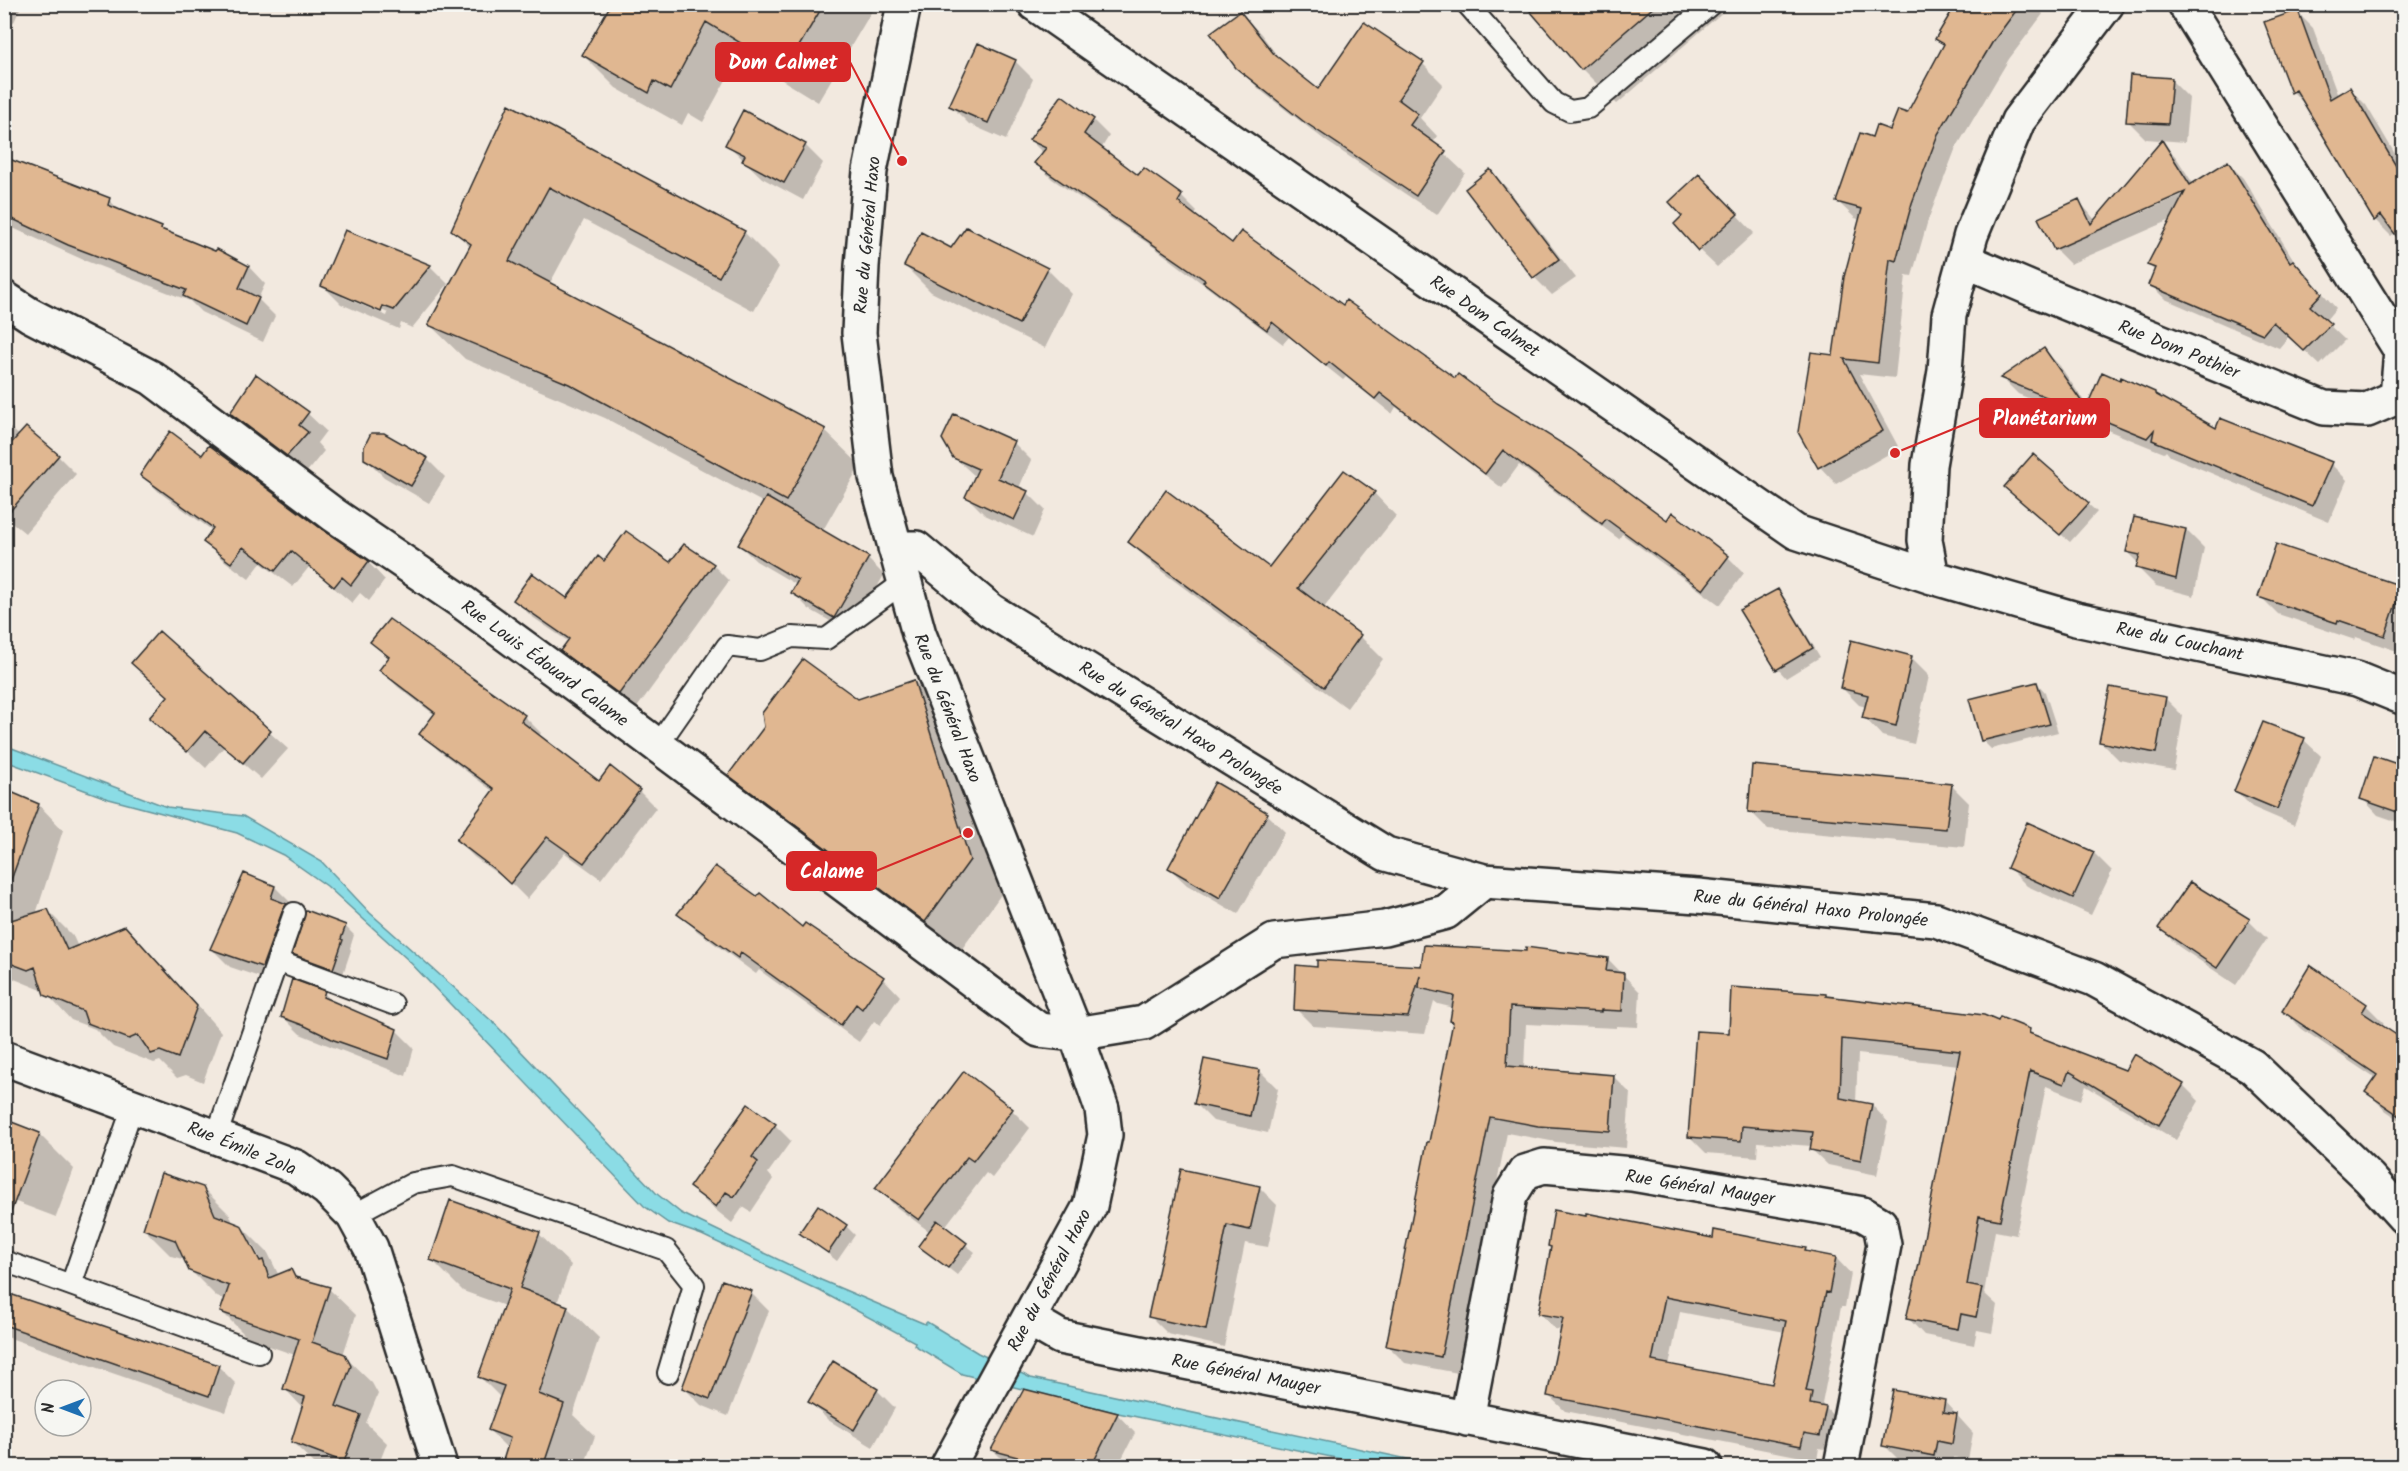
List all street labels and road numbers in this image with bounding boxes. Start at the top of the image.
street label: Rue du Général Haxo [847,155,890,315]
street label: Rue Dom Calmet [1423,268,1546,367]
street label: Rue Dom Pothier [2113,313,2244,388]
street label: Rue Louis Édouard Calame [454,593,634,735]
street label: Rue du Couchant [2113,615,2247,670]
street label: Rue du Général Haxo [905,630,988,788]
street label: Rue du Général Haxo Prolongée [1073,654,1288,804]
street label: Rue du Général Haxo Prolongée [1692,883,1930,936]
street label: Rue Émile Zola [182,1114,300,1184]
street label: Rue Général Mauger [1623,1162,1778,1215]
street label: Rue du Général Haxo [1000,1204,1100,1357]
street label: Rue Général Mauger [1169,1347,1324,1404]

